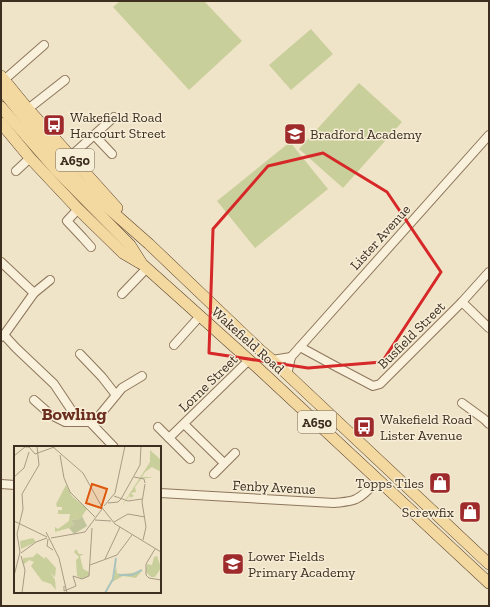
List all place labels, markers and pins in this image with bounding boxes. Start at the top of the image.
place label: Wakefield Road Harcourt Street [70,109,167,142]
bus stop icon: Wakefield Road Harcourt Street [41,112,67,138]
school or university icon: Bradford Academy [282,121,308,147]
place label: Bradford Academy [310,126,423,143]
place label: Wakefield Road Lister Avenue [380,411,472,444]
bus stop icon: Wakefield Road Lister Avenue [351,414,377,440]
shop icon: Topps Tiles [427,470,453,496]
place label: Topps Tiles [356,475,424,492]
shop icon: Screwfix [457,499,483,525]
place label: Screwfix [402,504,454,521]
place label: Lower Fields Primary Academy [248,548,356,581]
school or university icon: Lower Fields Primary Academy [220,551,246,577]

